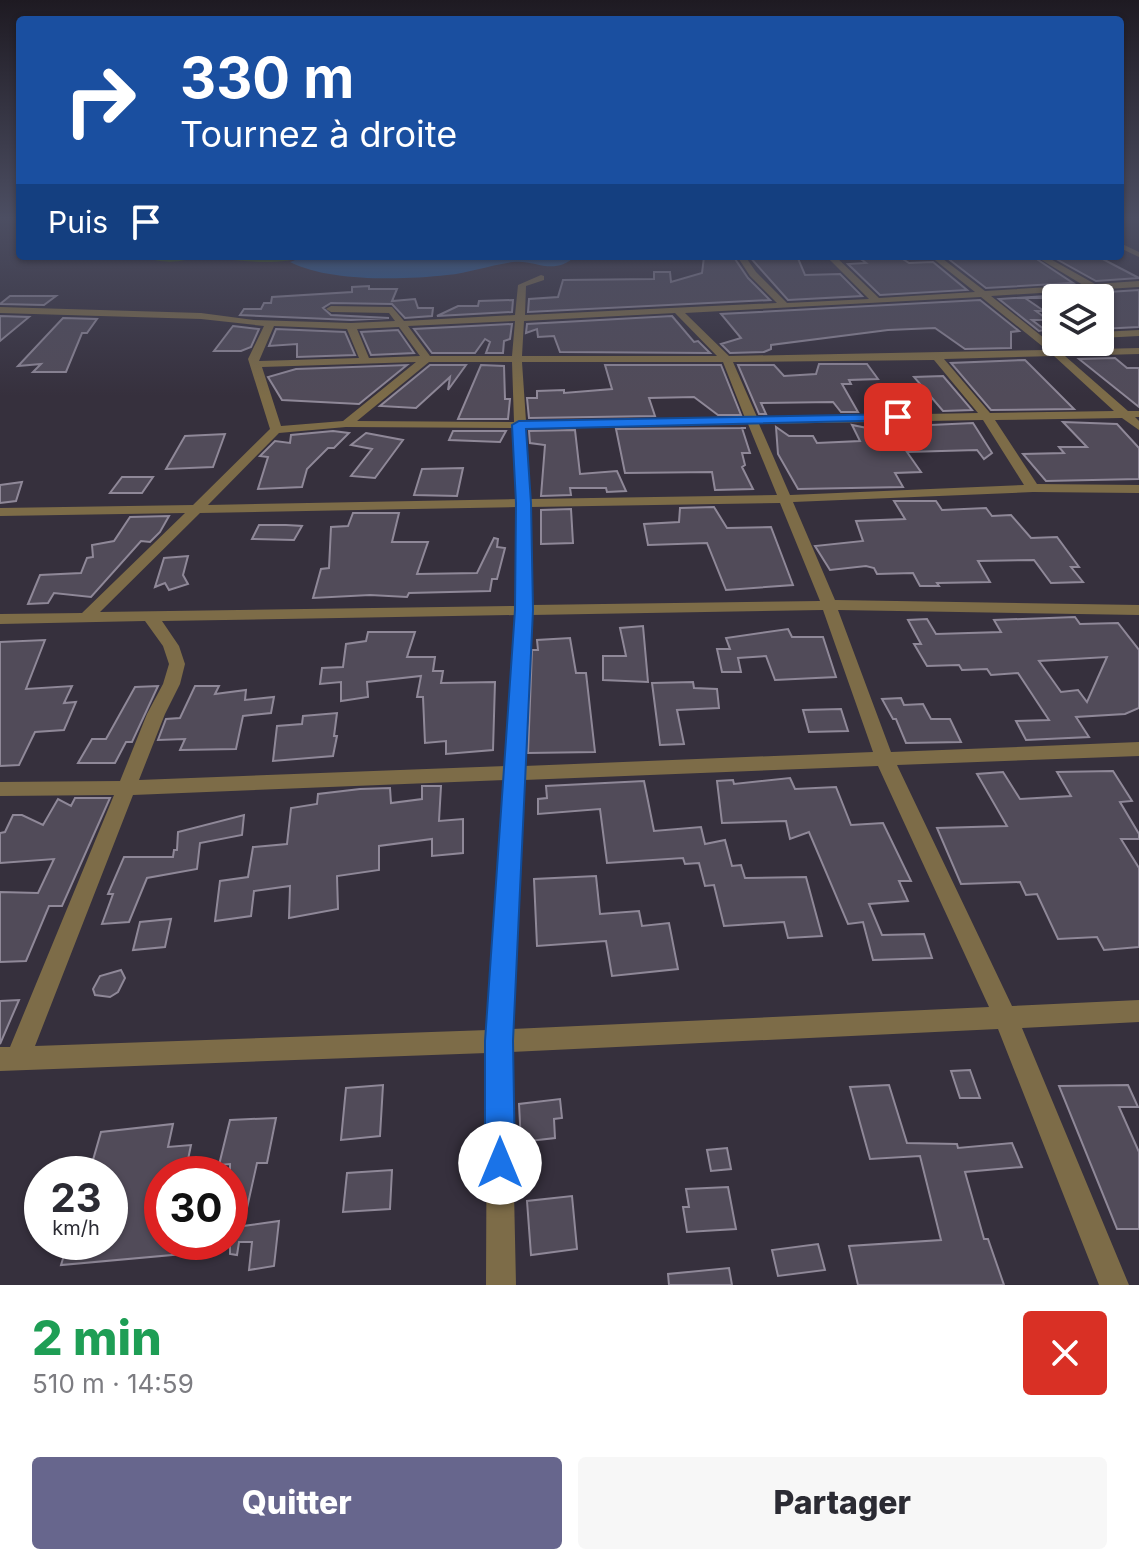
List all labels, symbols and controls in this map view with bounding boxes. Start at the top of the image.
text: 330 m [180,44,354,112]
icon: right [48,48,152,152]
text: Tournez à droite [180,112,457,156]
icon: arrive [124,200,168,244]
text: Puis [48,204,108,240]
map controls [1042,284,1114,356]
button: layers [1042,284,1114,356]
pin [864,383,932,451]
icon: arrive [876,395,920,439]
position arrow [458,1121,542,1205]
speed limit sign: 30 [144,1156,248,1260]
text: 23 [50,1173,102,1222]
text: km/h [52,1216,100,1240]
text: 2 min [32,1308,162,1367]
button: close [1023,1311,1107,1395]
text: 510 m · 14:59 [32,1368,194,1399]
button: Quitter [32,1457,562,1549]
button: Partager [578,1457,1107,1549]

